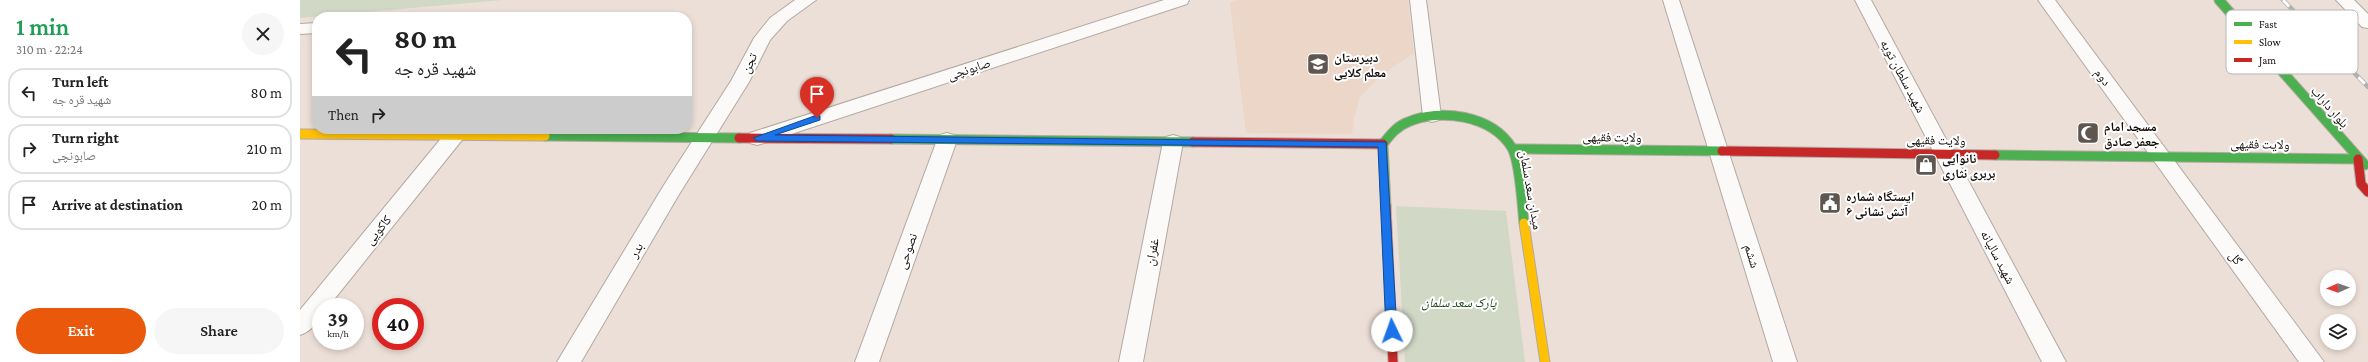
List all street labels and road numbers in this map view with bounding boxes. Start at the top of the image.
street label: شهید سلطان تویه [1876,37,1929,116]
street label: تجن [738,50,761,76]
street label: صابونچی [946,55,993,84]
street label: دوم [2091,65,2114,89]
street label: بلوار داراب [2307,83,2352,131]
street label: ولایت فقیهی [1582,129,1642,146]
street label: ولایت فقیهی [1906,132,1966,149]
street label: ولایت فقیهی [2230,136,2290,153]
street label: میدان سعد سلمان [1516,149,1545,231]
street label: کاکویی [362,212,396,248]
street label: شهید سالیانه [1977,228,2018,287]
street label: نصوحی [894,231,921,271]
street label: غفران [1142,237,1163,267]
street label: بدر [625,240,647,262]
street label: ششم [1740,242,1763,270]
street label: گل [2225,248,2246,269]

